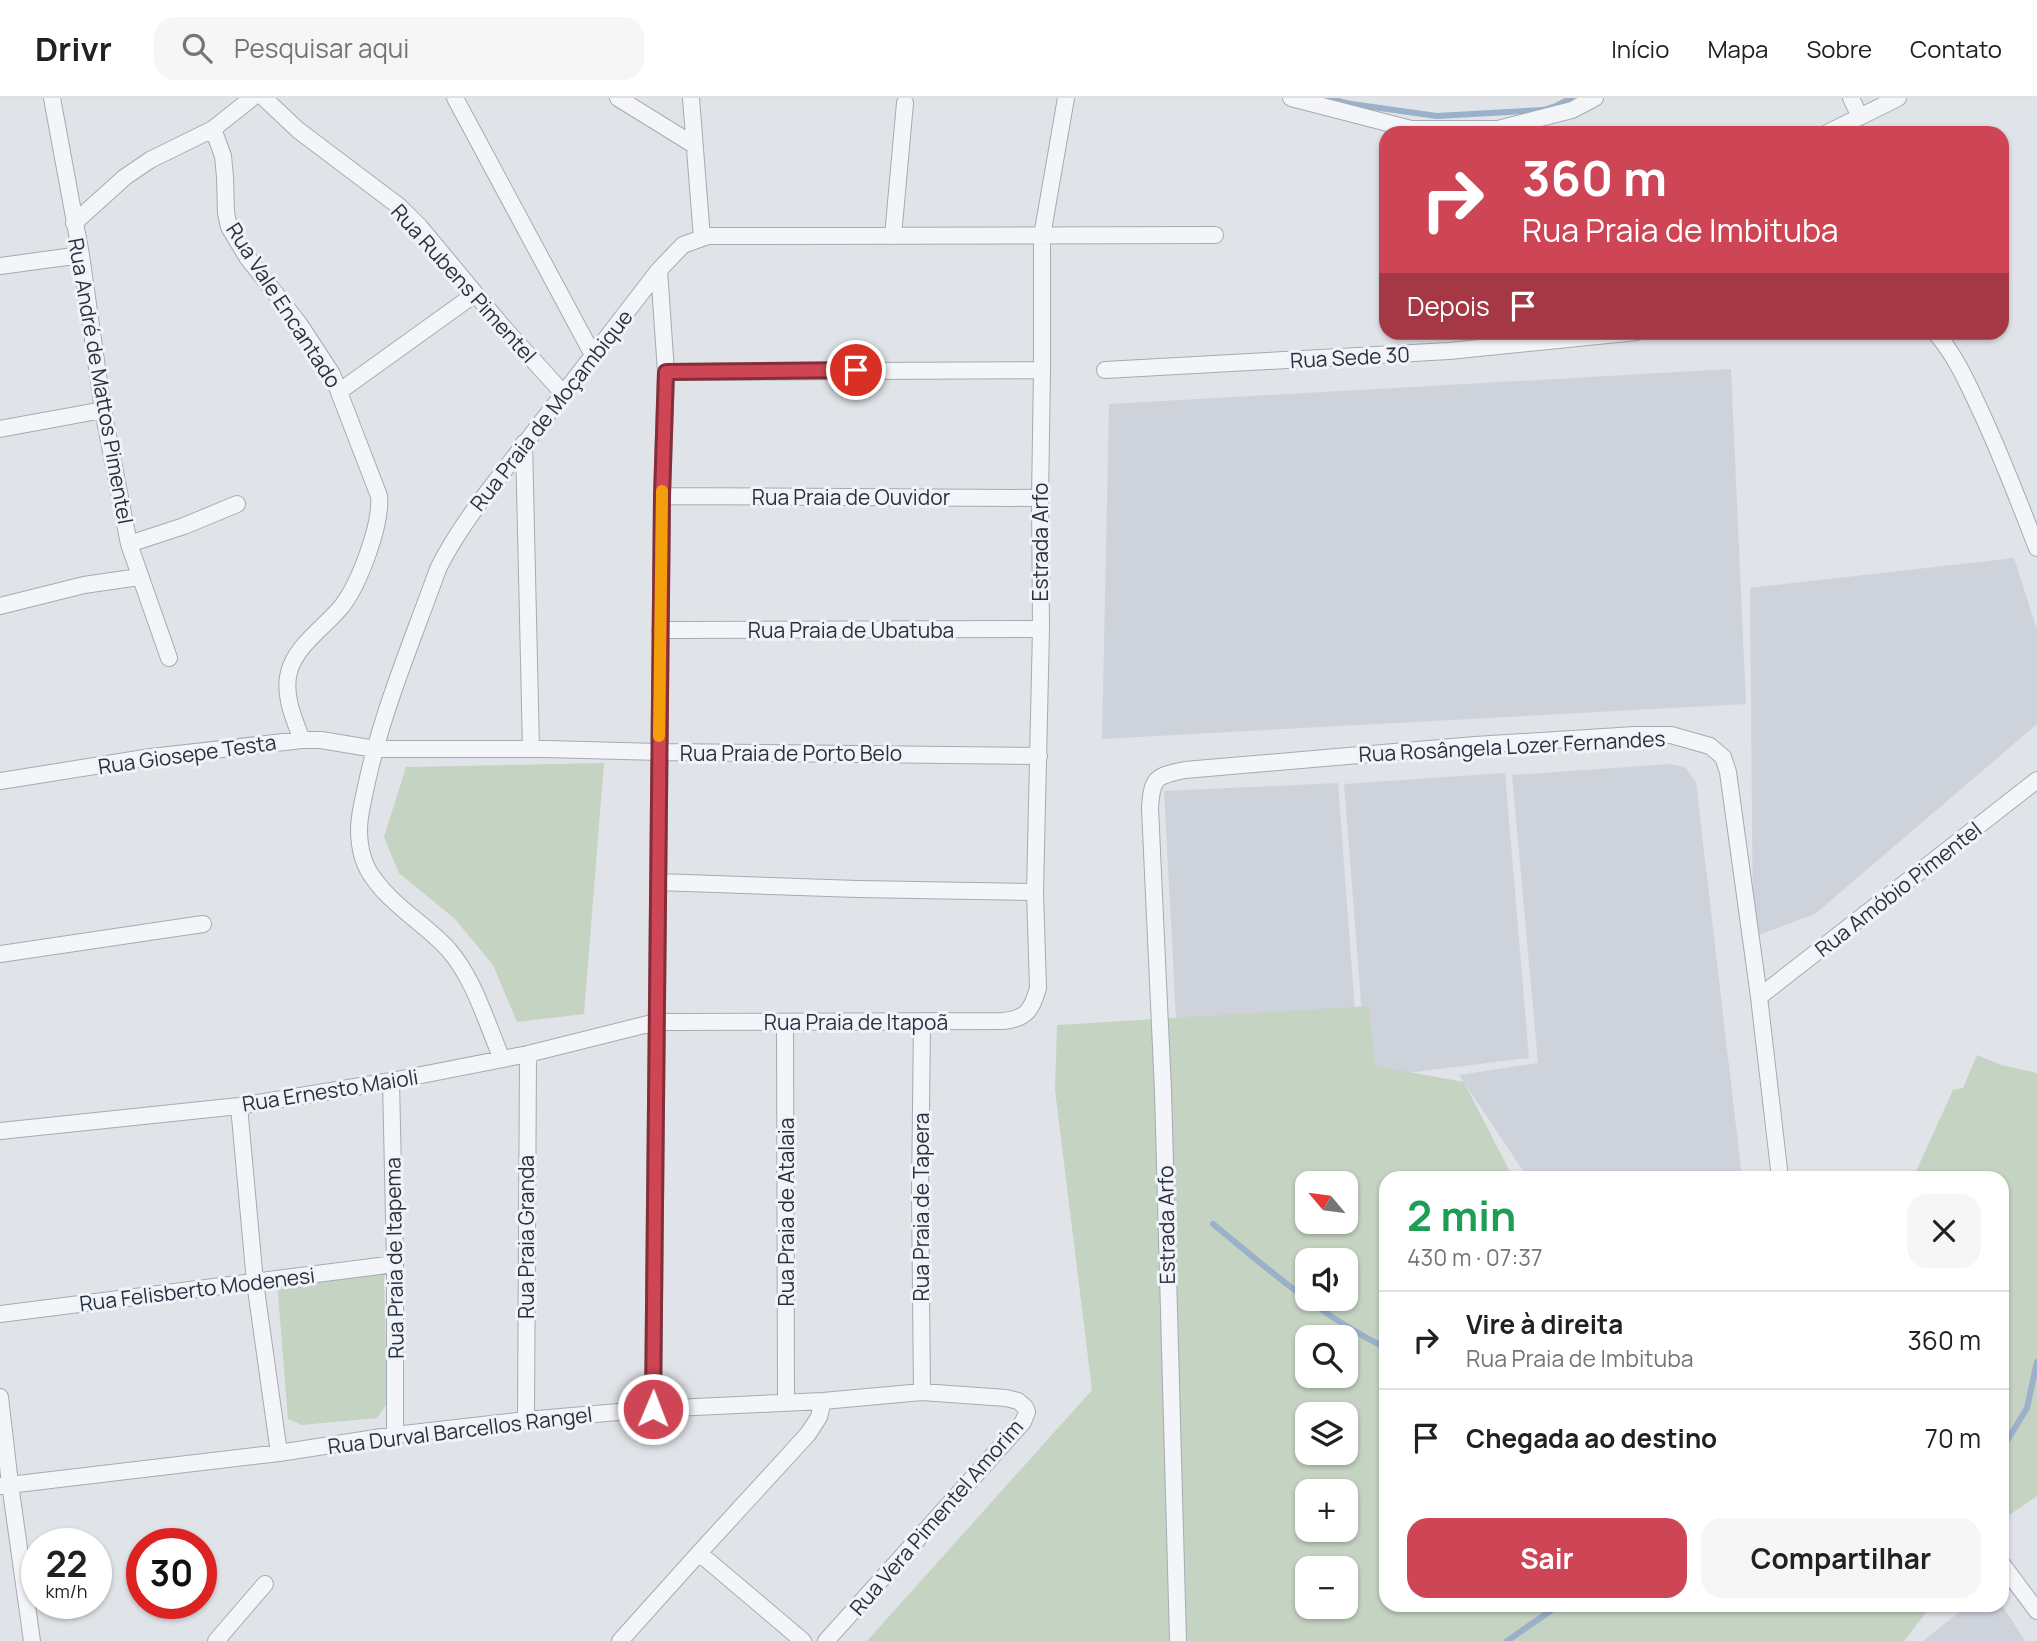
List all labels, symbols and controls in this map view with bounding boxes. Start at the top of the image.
search box [154,17,644,80]
text: Drivr [35,26,112,71]
icon: search [178,29,216,67]
text: Pesquisar aqui [234,30,409,66]
text: Início [1611,32,1669,65]
text: Mapa [1707,32,1768,65]
text: Sobre [1806,32,1872,65]
text: Contato [1910,32,2002,65]
text: 360 m [1522,144,1667,211]
icon: right [1407,154,1498,245]
street label: Rua Rubens Pimentel [385,198,543,368]
text: Rua Praia de Imbituba [1522,208,1839,252]
street label: Rua Vale Encantado [220,217,348,393]
street label: Rua André de Mattos Pimentel [62,236,140,526]
icon: arrive [1504,287,1542,325]
text: Depois [1407,288,1490,324]
street label: Rua Praia de Moçambique [464,304,638,516]
pin [826,340,886,400]
street label: Rua Sede 30 [1289,340,1411,374]
icon: arrive [837,351,875,389]
street label: Rua Praia de Ouvidor [752,483,951,511]
street label: Estrada Arfo [1026,483,1054,601]
street label: Rua Praia de Ubatuba [748,616,954,644]
street label: Rua Rosângela Lozer Fernandes [1358,724,1666,768]
street label: Rua Giosepe Testa [96,728,278,780]
street label: Rua Praia de Porto Belo [680,739,902,767]
street label: Rua Amóbio Pimentel [1809,815,1987,963]
street label: Rua Praia de Itapoã [764,1008,948,1036]
street label: Rua Ernesto Maioli [240,1062,420,1118]
street label: Rua Praia de Tapera [907,1112,935,1302]
street label: Rua Praia de Atalaia [772,1118,800,1306]
street label: Rua Praia Granda [512,1155,540,1319]
street label: Rua Praia de Itapema [378,1157,410,1359]
street label: Estrada Arfo [1151,1165,1181,1285]
north arrow [1295,1171,1358,1234]
map controls [1295,1171,1358,1619]
text: 2 min [1407,1186,1516,1244]
button: close [1907,1194,1981,1268]
text: 430 m · 07:37 [1407,1241,1543,1273]
button: sound [1295,1248,1358,1311]
street label: Rua Felisberto Modenesi [78,1261,316,1317]
text: Vire à direita [1466,1306,1623,1342]
icon: right [1407,1321,1445,1359]
text: 360 m [1907,1322,1981,1358]
button: search [1295,1325,1358,1388]
text: Rua Praia de Imbituba [1466,1342,1694,1374]
position arrow [616,1372,690,1446]
street label: Rua Durval Barcellos Rangel [326,1400,594,1460]
button: layers [1295,1402,1358,1465]
street label: Rua Vera Pimentel Amorim [843,1413,1029,1621]
icon: arrive [1407,1419,1445,1457]
text: Chegada ao destino [1466,1420,1717,1456]
text: 70 m [1925,1420,1981,1456]
button: + [1295,1479,1358,1542]
button: Sair [1407,1518,1687,1598]
button: Compartilhar [1701,1518,1981,1598]
speed limit sign: 30 [126,1528,217,1619]
text: 22 [46,1540,87,1588]
button: − [1295,1556,1358,1619]
text: km/h [46,1579,87,1603]

